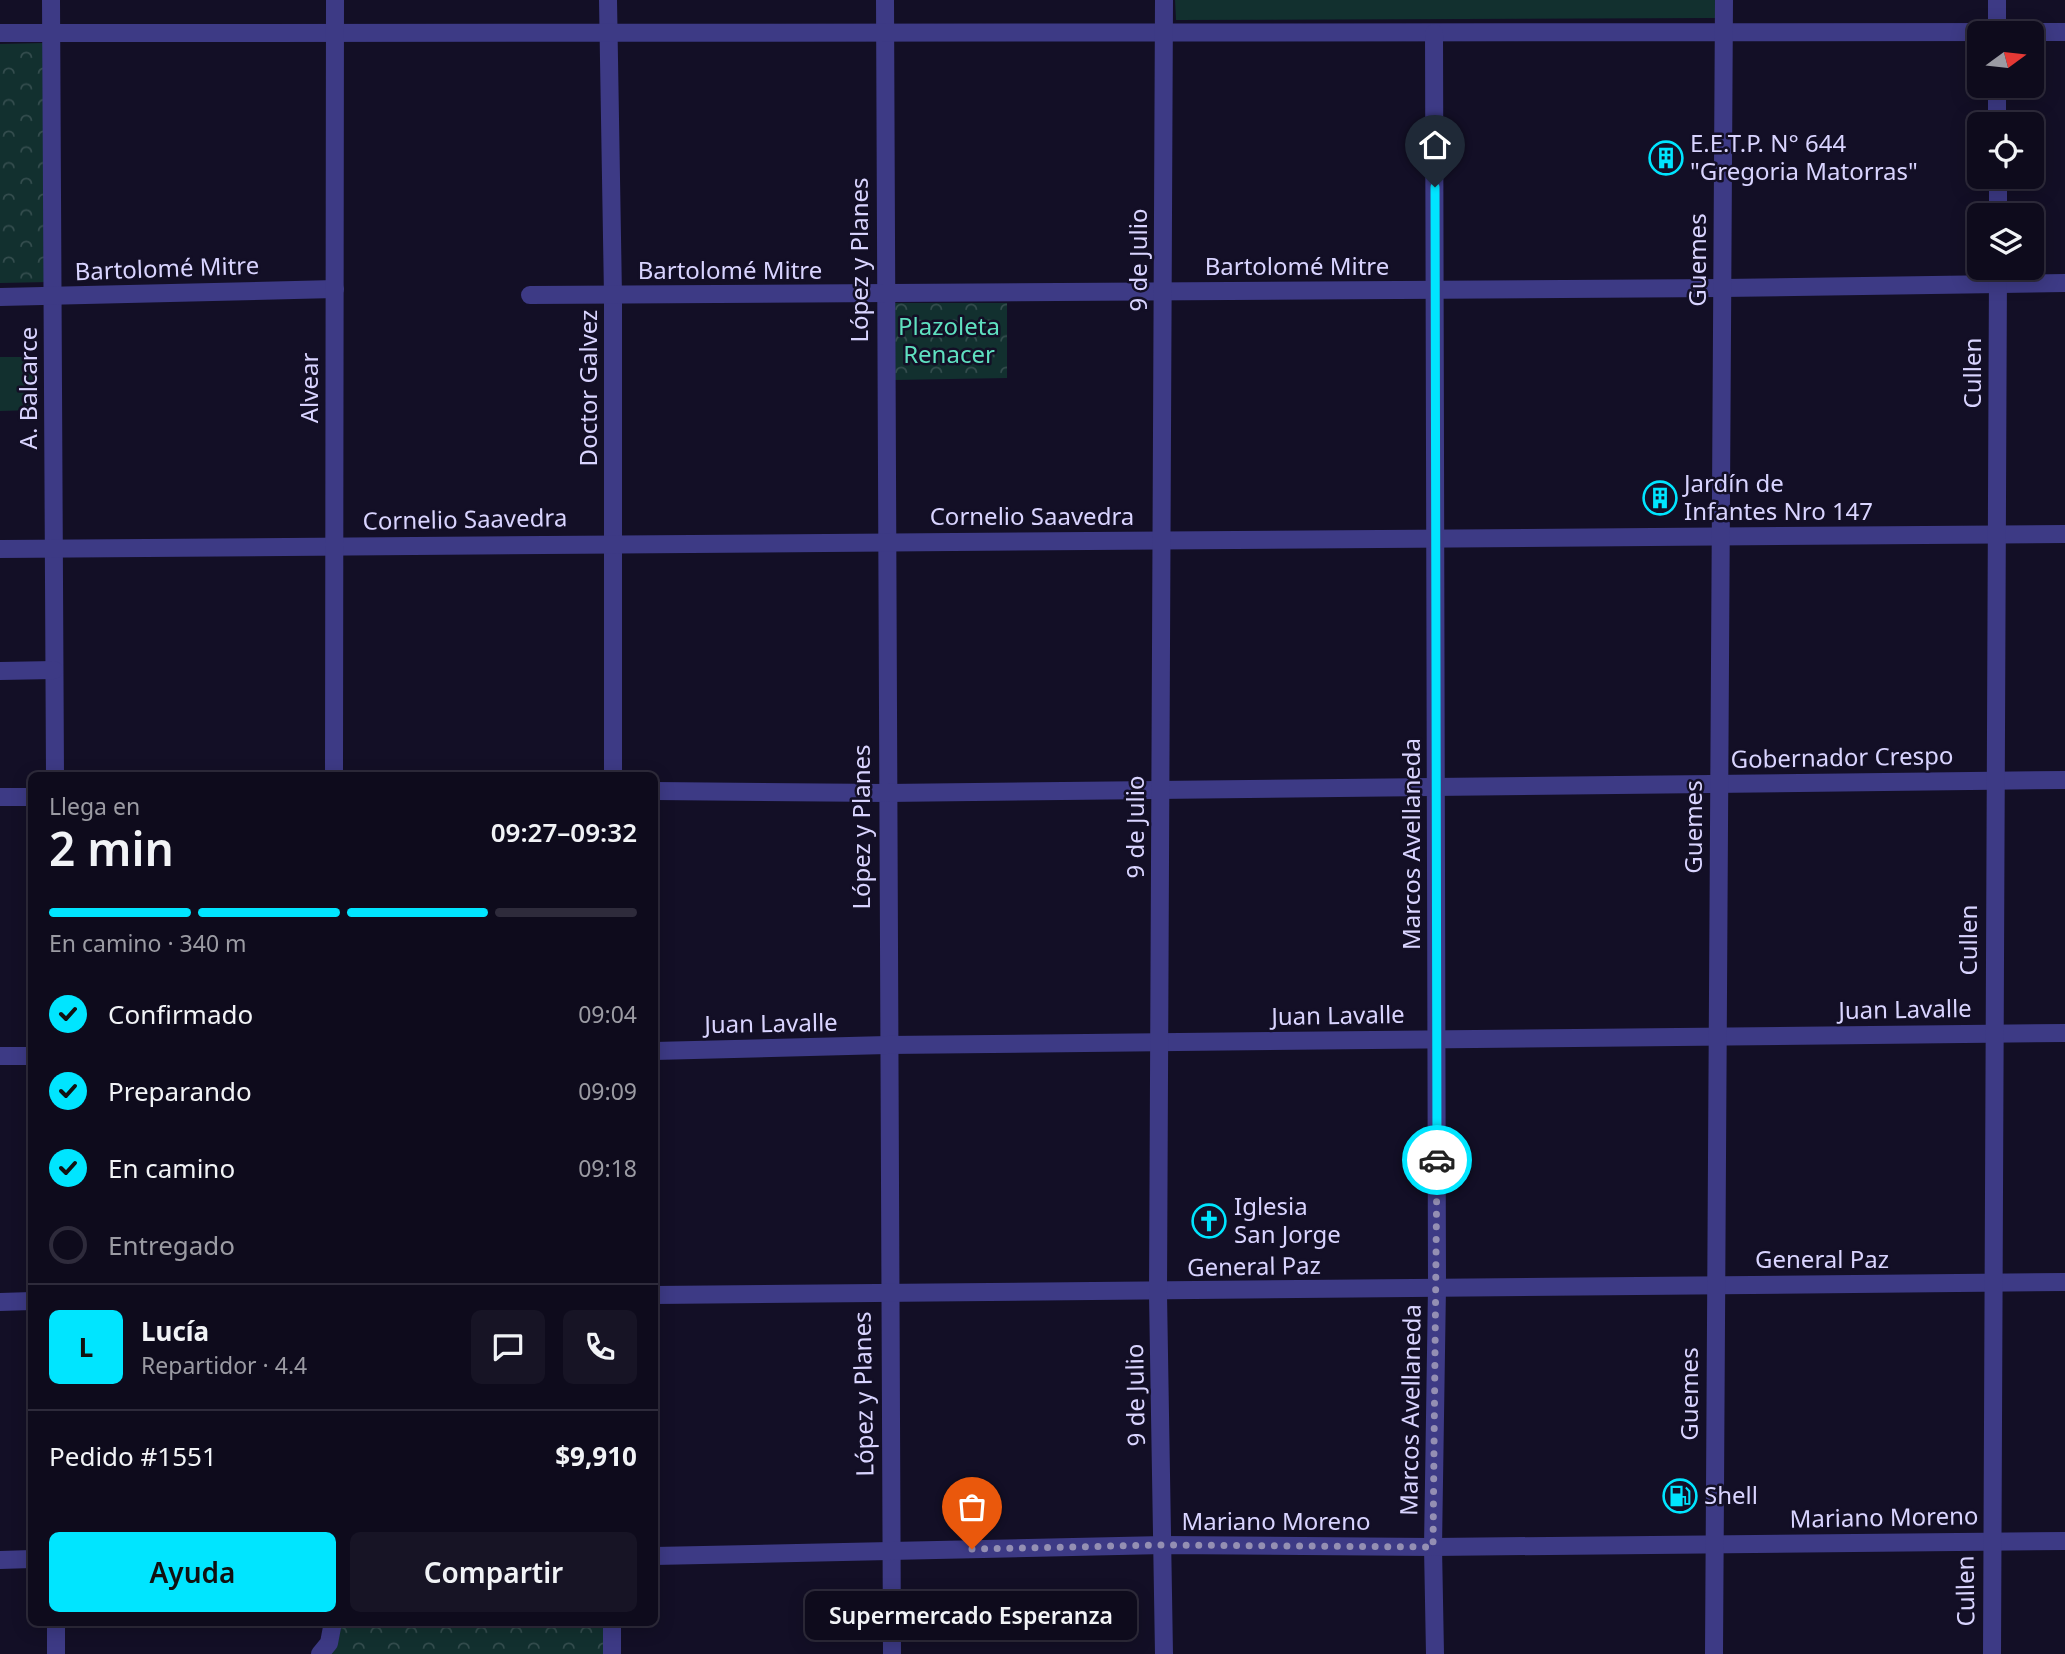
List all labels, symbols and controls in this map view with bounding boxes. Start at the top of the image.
north arrow [1967,21,2044,98]
map controls [1967,21,2044,280]
button: locate [1967,112,2044,189]
pin [1405,115,1465,187]
icon: home [1416,126,1454,164]
place label: E.E.T.P. N° 644 "Gregoria Matorras" [1690,126,1918,187]
building icon: E.E.T.P. N° 644 "Gregoria Matorras" [1647,139,1685,177]
street label: López y Planes [842,177,875,343]
button: layers [1967,203,2044,280]
street label: 9 de Julio [1121,209,1154,311]
street label: Guemes [1680,213,1713,307]
street label: Bartolomé Mitre [74,248,260,287]
street label: Bartolomé Mitre [1205,249,1389,282]
street label: Bartolomé Mitre [638,253,822,286]
park label: Plazoleta Renacer [898,309,1000,370]
street label: Doctor Galvez [571,310,604,466]
street label: A. Balcarce [11,327,44,449]
street label: Cullen [1955,338,1988,408]
street label: Alvear [292,353,325,423]
place label: Jardín de Infantes Nro 147 [1682,466,1873,527]
building icon: Jardín de Infantes Nro 147 [1641,479,1679,517]
street label: Cornelio Saavedra [930,499,1134,532]
street label: Cornelio Saavedra [362,500,568,537]
street label: Marcos Avellaneda [1394,738,1427,950]
street label: Gobernador Crespo [1730,738,1954,775]
street label: López y Planes [844,744,877,910]
street label: 9 de Julio [1118,776,1151,878]
street label: Guemes [1676,780,1709,874]
text: Llega en [49,790,140,822]
text: 09:27–09:32 [491,814,637,850]
text: 2 min [49,817,174,879]
street label: Cullen [1951,905,1984,975]
text: En camino · 340 m [49,927,247,959]
street label: Juan Lavalle [1836,991,1972,1026]
icon: check [49,995,87,1033]
text: Confirmado [108,996,253,1032]
street label: Juan Lavalle [1269,997,1405,1032]
text: 09:04 [578,998,637,1030]
street label: Juan Lavalle [702,1005,838,1040]
icon: check [49,1072,87,1110]
text: Preparando [108,1073,252,1109]
text: 09:09 [578,1075,637,1107]
courier [1402,1125,1472,1195]
icon: car [1418,1141,1456,1179]
icon: check [49,1149,87,1187]
text: En camino [108,1150,235,1186]
text: 09:18 [578,1152,637,1184]
place label: Iglesia San Jorge [1234,1189,1341,1250]
church icon: Iglesia San Jorge [1190,1202,1228,1240]
text: Entregado [108,1227,235,1263]
street label: General Paz [1755,1242,1889,1275]
street label: General Paz [1187,1248,1321,1283]
street label: Marcos Avellaneda [1391,1304,1428,1516]
button: chat [471,1310,545,1384]
button: phone [563,1310,637,1384]
street label: López y Planes [845,1311,880,1477]
text: Lucía [141,1313,209,1349]
text: L [79,1329,93,1365]
street label: 9 de Julio [1117,1343,1152,1447]
street label: Guemes [1672,1347,1705,1441]
text: Repartidor · 4.4 [141,1349,307,1381]
text: Pedido #1551 [49,1438,217,1474]
text: $9,910 [555,1438,637,1474]
pin [942,1477,1002,1549]
fuel station icon: Shell [1661,1477,1699,1515]
place label: Shell [1704,1478,1758,1511]
icon: bag [953,1488,991,1526]
street label: Mariano Moreno [1789,1498,1979,1535]
street label: Mariano Moreno [1182,1504,1371,1537]
button: Ayuda [49,1532,336,1612]
button: Compartir [350,1532,637,1612]
street label: Cullen [1947,1555,1982,1627]
callout: Supermercado Esperanza [806,1591,1138,1640]
text: Supermercado Esperanza [829,1599,1113,1631]

